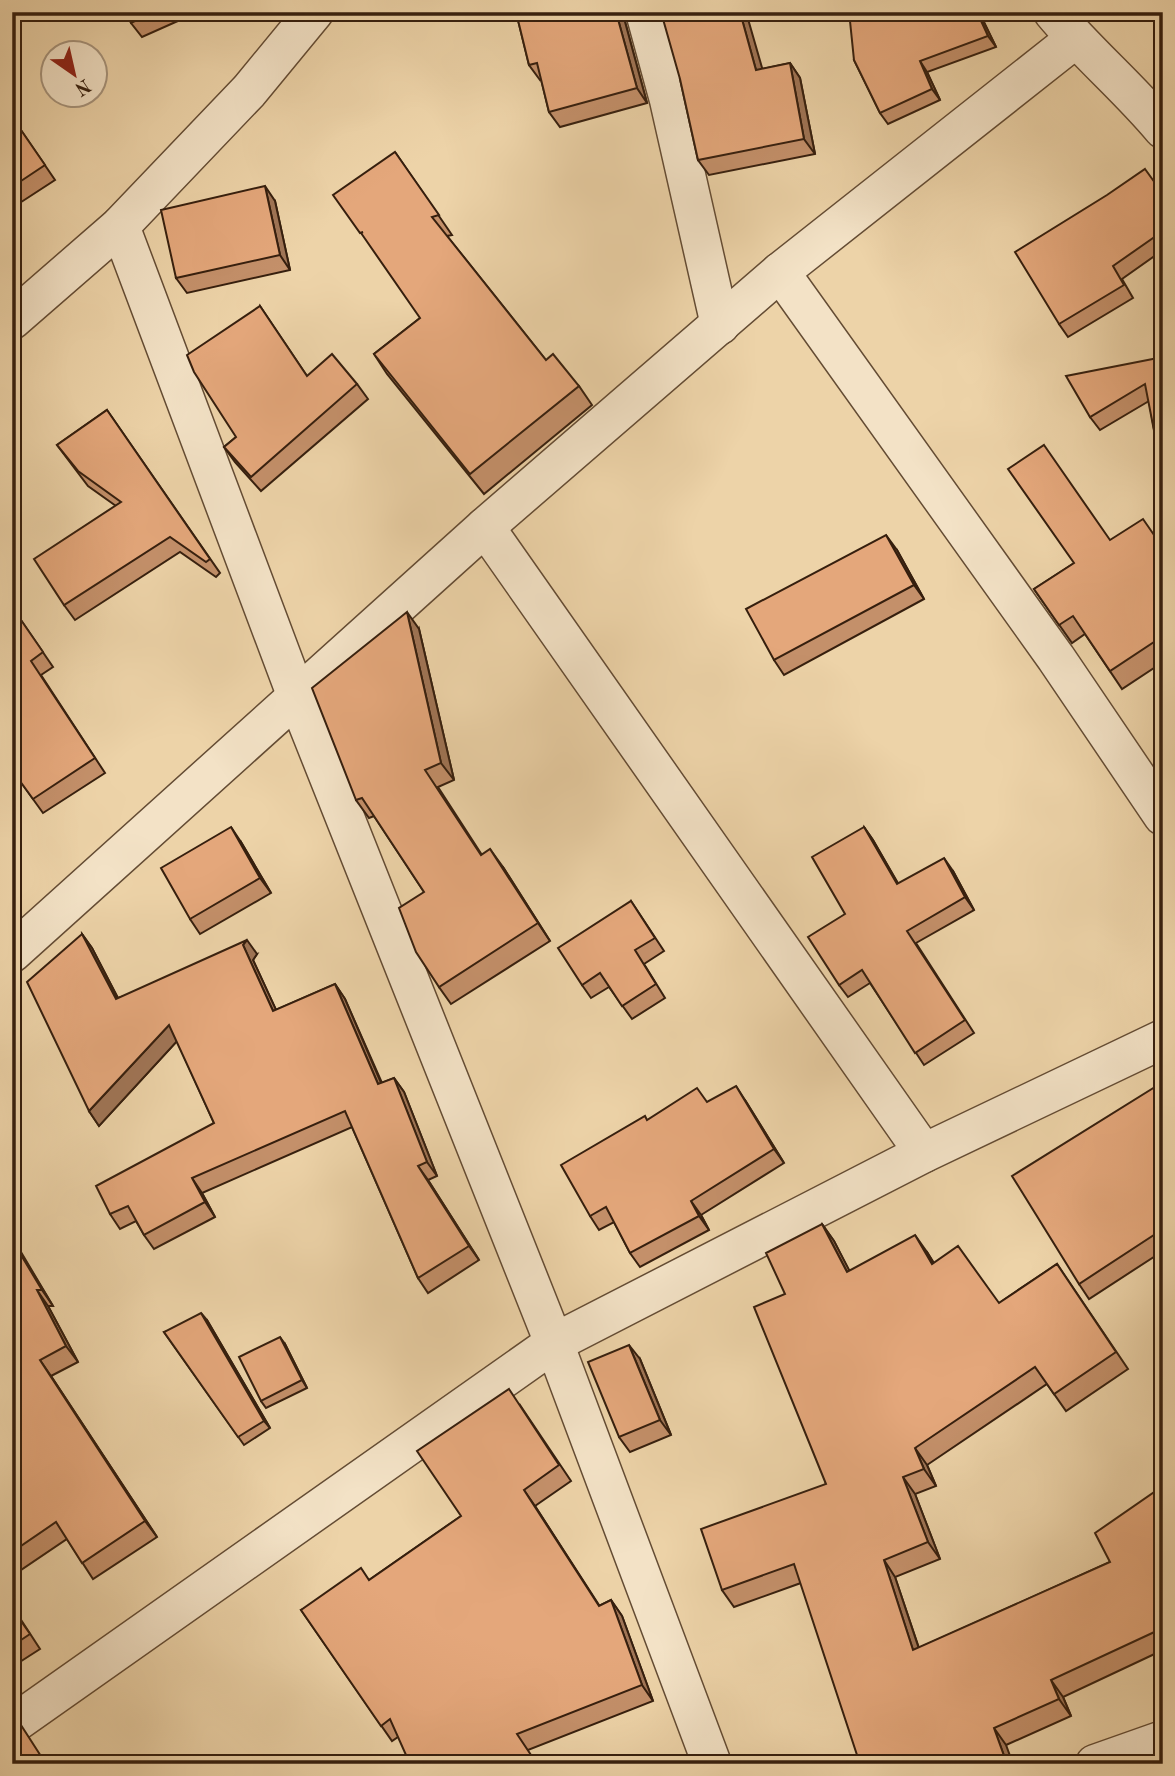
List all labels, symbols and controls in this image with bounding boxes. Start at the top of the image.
north arrow [38,38,108,108]
text: N [70,74,93,98]

